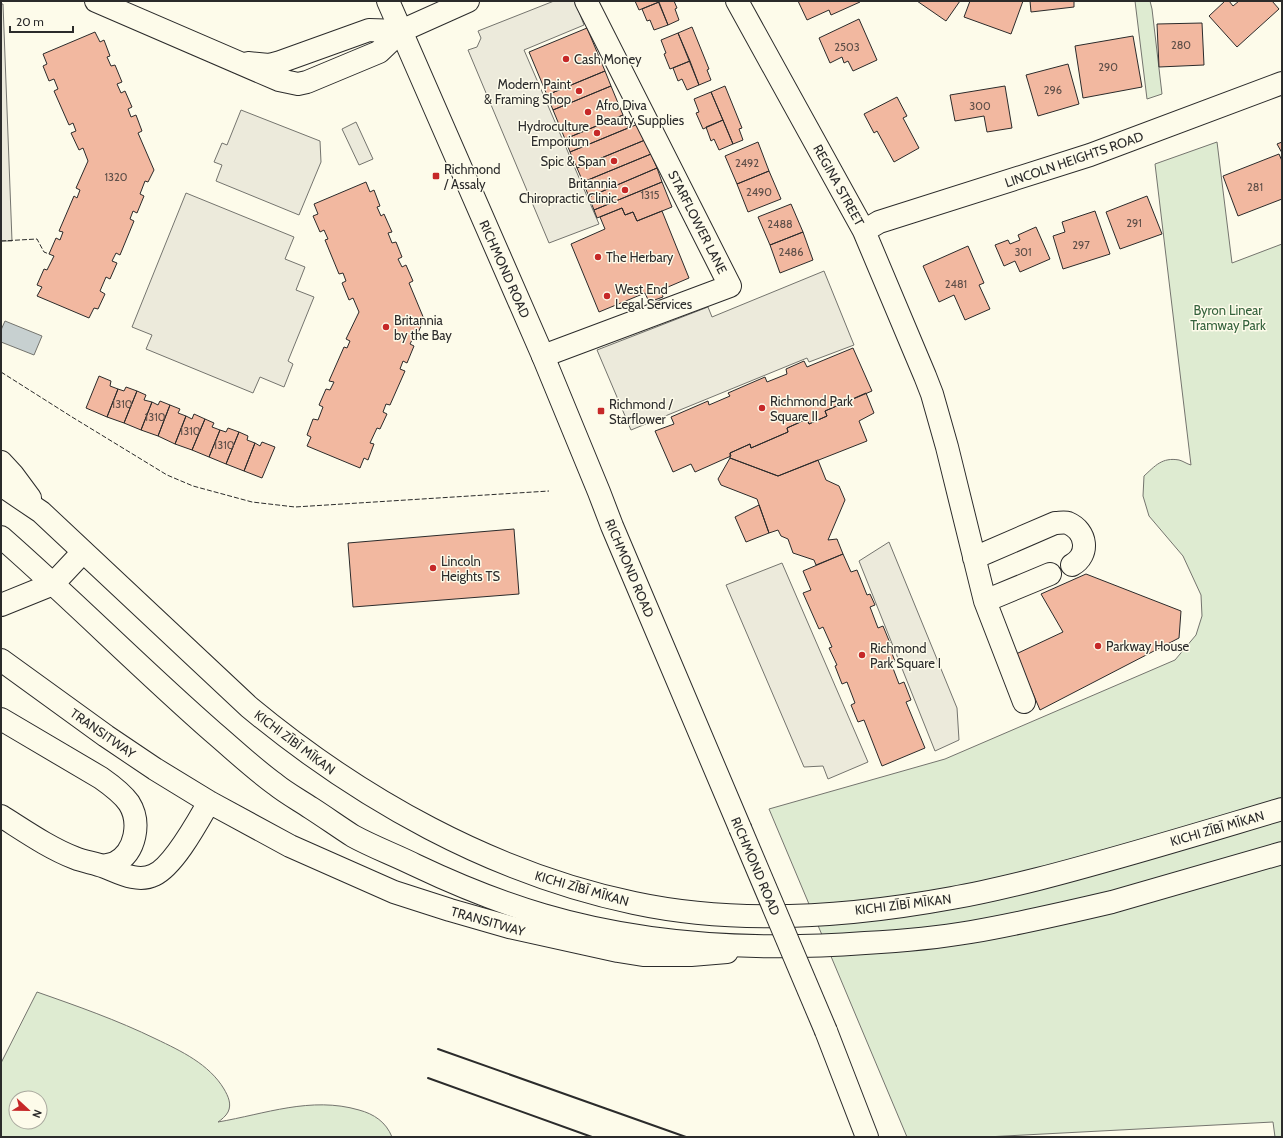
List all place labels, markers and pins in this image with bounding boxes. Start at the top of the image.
place label: Cash Money [574,51,642,67]
marker: Cash Money [561,54,571,64]
place label: Modern Paint & Framing Shop [484,76,572,107]
marker: Modern Paint & Framing Shop [574,86,584,96]
place label: Afro Diva Beauty Supplies [596,97,685,128]
marker: Afro Diva Beauty Supplies [583,107,593,117]
place label: Hydroculture Emporium [518,118,589,149]
marker: Hydroculture Emporium [592,128,602,138]
place label: Spic & Span [541,153,606,169]
marker: Spic & Span [609,156,619,166]
place label: Richmond / Assaly [443,161,501,192]
marker: Richmond / Assaly [431,171,441,181]
place label: Britannia Chiropractic Clinic [519,175,618,206]
marker: Britannia Chiropractic Clinic [620,185,630,195]
place label: The Herbary [606,249,674,265]
marker: The Herbary [593,252,603,262]
place label: West End Legal Services [615,281,693,312]
marker: West End Legal Services [602,291,612,301]
place label: Britannia by the Bay [394,312,452,343]
marker: Britannia by the Bay [381,322,391,332]
place label: Richmond Park Square II [770,393,853,424]
place label: Richmond / Starflower [609,396,673,427]
marker: Richmond Park Square II [757,403,767,413]
marker: Richmond / Starflower [596,406,606,416]
place label: Lincoln Heights TS [441,553,500,584]
marker: Lincoln Heights TS [428,563,438,573]
place label: Parkway House [1106,638,1190,654]
place label: Richmond Park Square I [870,640,941,671]
marker: Parkway House [1093,641,1103,651]
marker: Richmond Park Square I [857,650,867,660]

